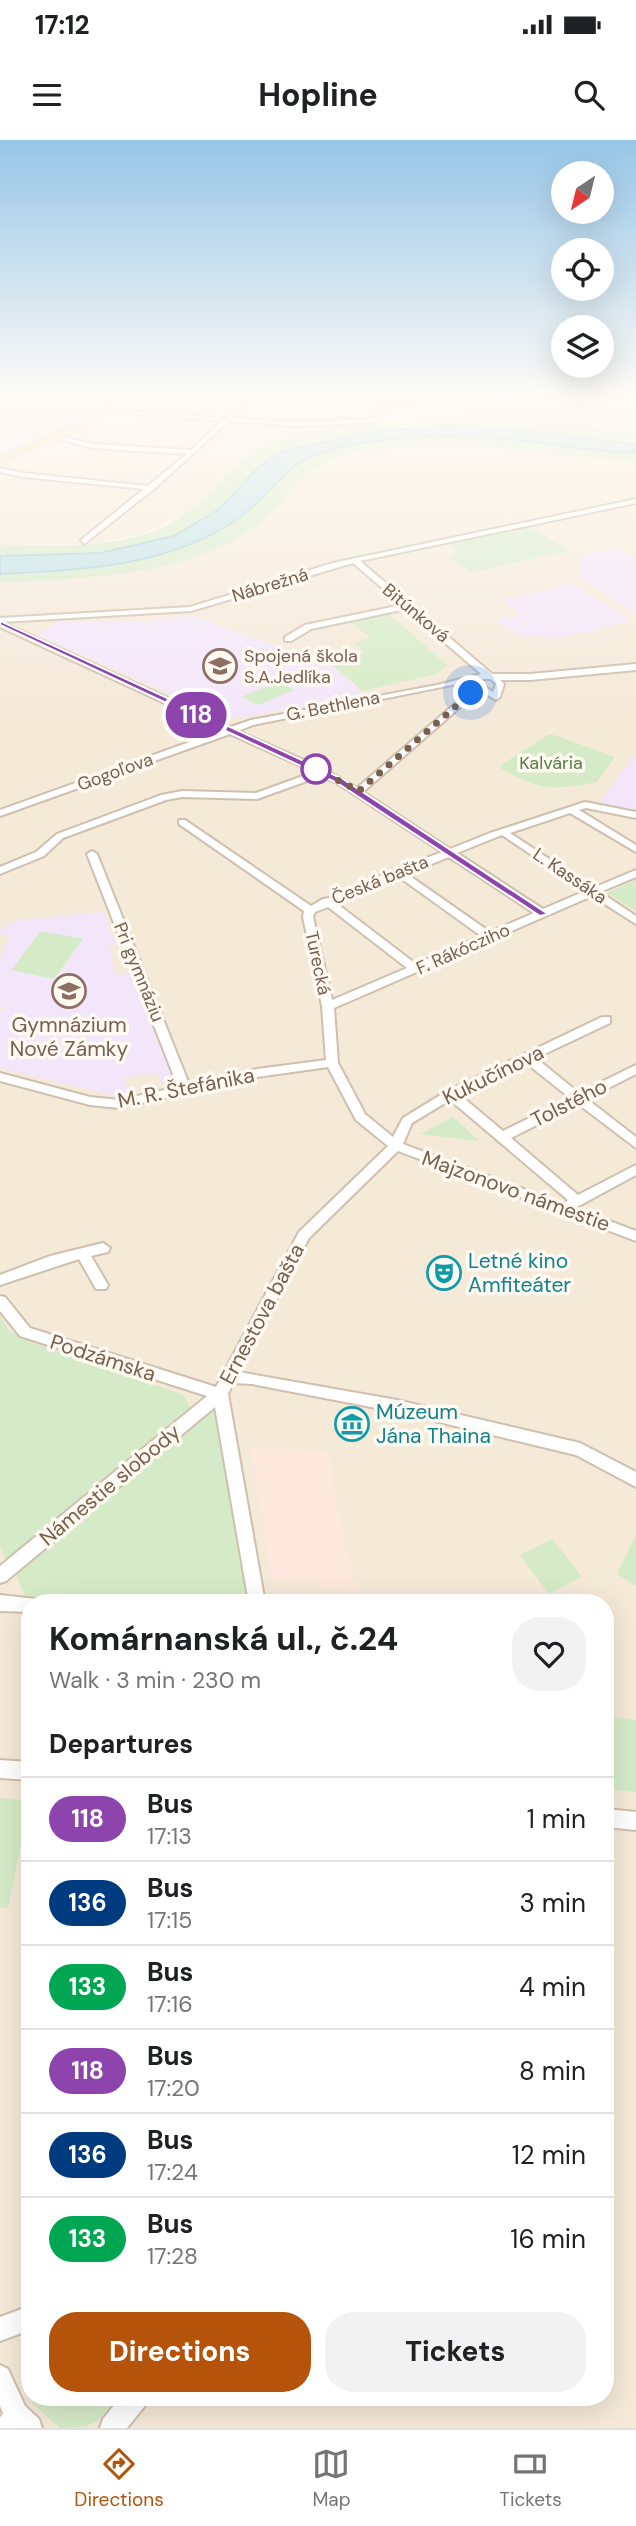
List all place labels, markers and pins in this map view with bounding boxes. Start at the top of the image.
place label: Spojená škola S.A.Jedlíka [244,644,358,689]
school or university icon: Spojená škola S.A.Jedlíka [201,647,239,685]
unlabelled marker [301,754,331,784]
school or university icon: Gymnázium Nové Zámky [50,972,88,1010]
place label: Gymnázium Nové Zámky [10,1011,128,1063]
place label: Letné kino Amfiteáter [468,1247,571,1299]
theatre icon: Letné kino Amfiteáter [425,1254,463,1292]
place label: Múzeum Jána Thaina [376,1398,491,1450]
museum icon: Múzeum Jána Thaina [333,1405,371,1443]

